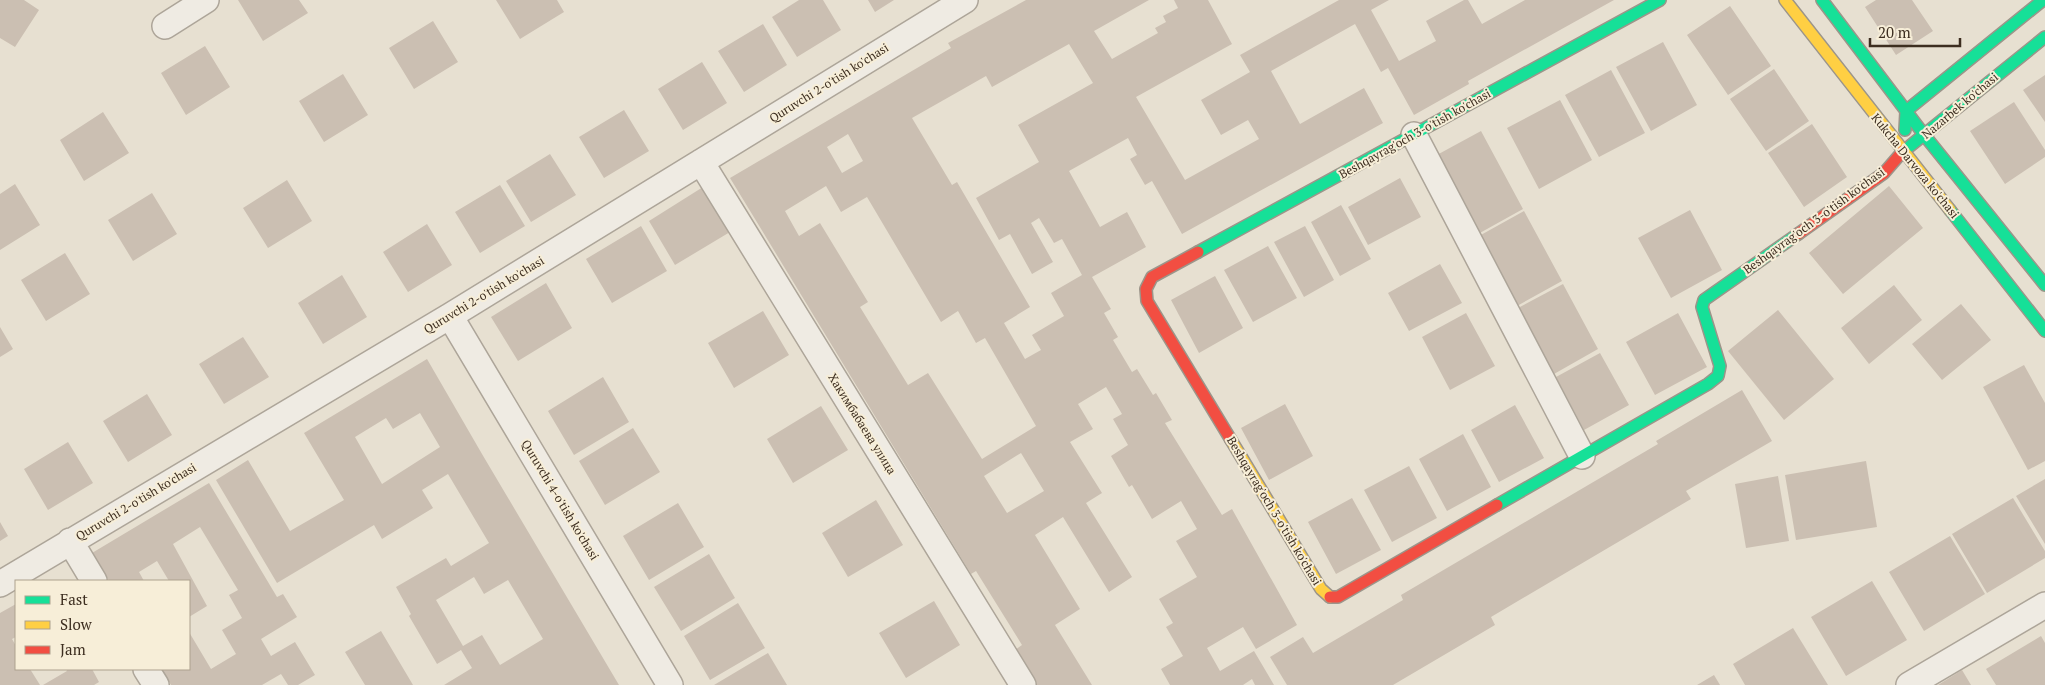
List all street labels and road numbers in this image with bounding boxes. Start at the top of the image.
street label: Quruvchi 2-o'tish ko'chasi [766,40,891,125]
street label: Nazarbek ko'chasi [1918,69,2001,142]
street label: Beshqayrag'och 3-o'tish ko'chasi [1336,85,1494,182]
street label: Kukcha Darvoza ko'chasi [1868,110,1963,222]
street label: Beshqayrag'och 3-o'tish ko'chasi [1740,164,1888,277]
street label: Quruvchi 2-o'tish ko'chasi [421,252,547,336]
street label: Хакимбабаева улица [825,370,900,477]
street label: Beshqayrag'och 3-o'tish ko'chasi [1224,434,1325,588]
street label: Quruvchi 4-o'tish ko'chasi [519,437,603,563]
street label: Quruvchi 2-o'tish ko'chasi [73,459,199,543]

